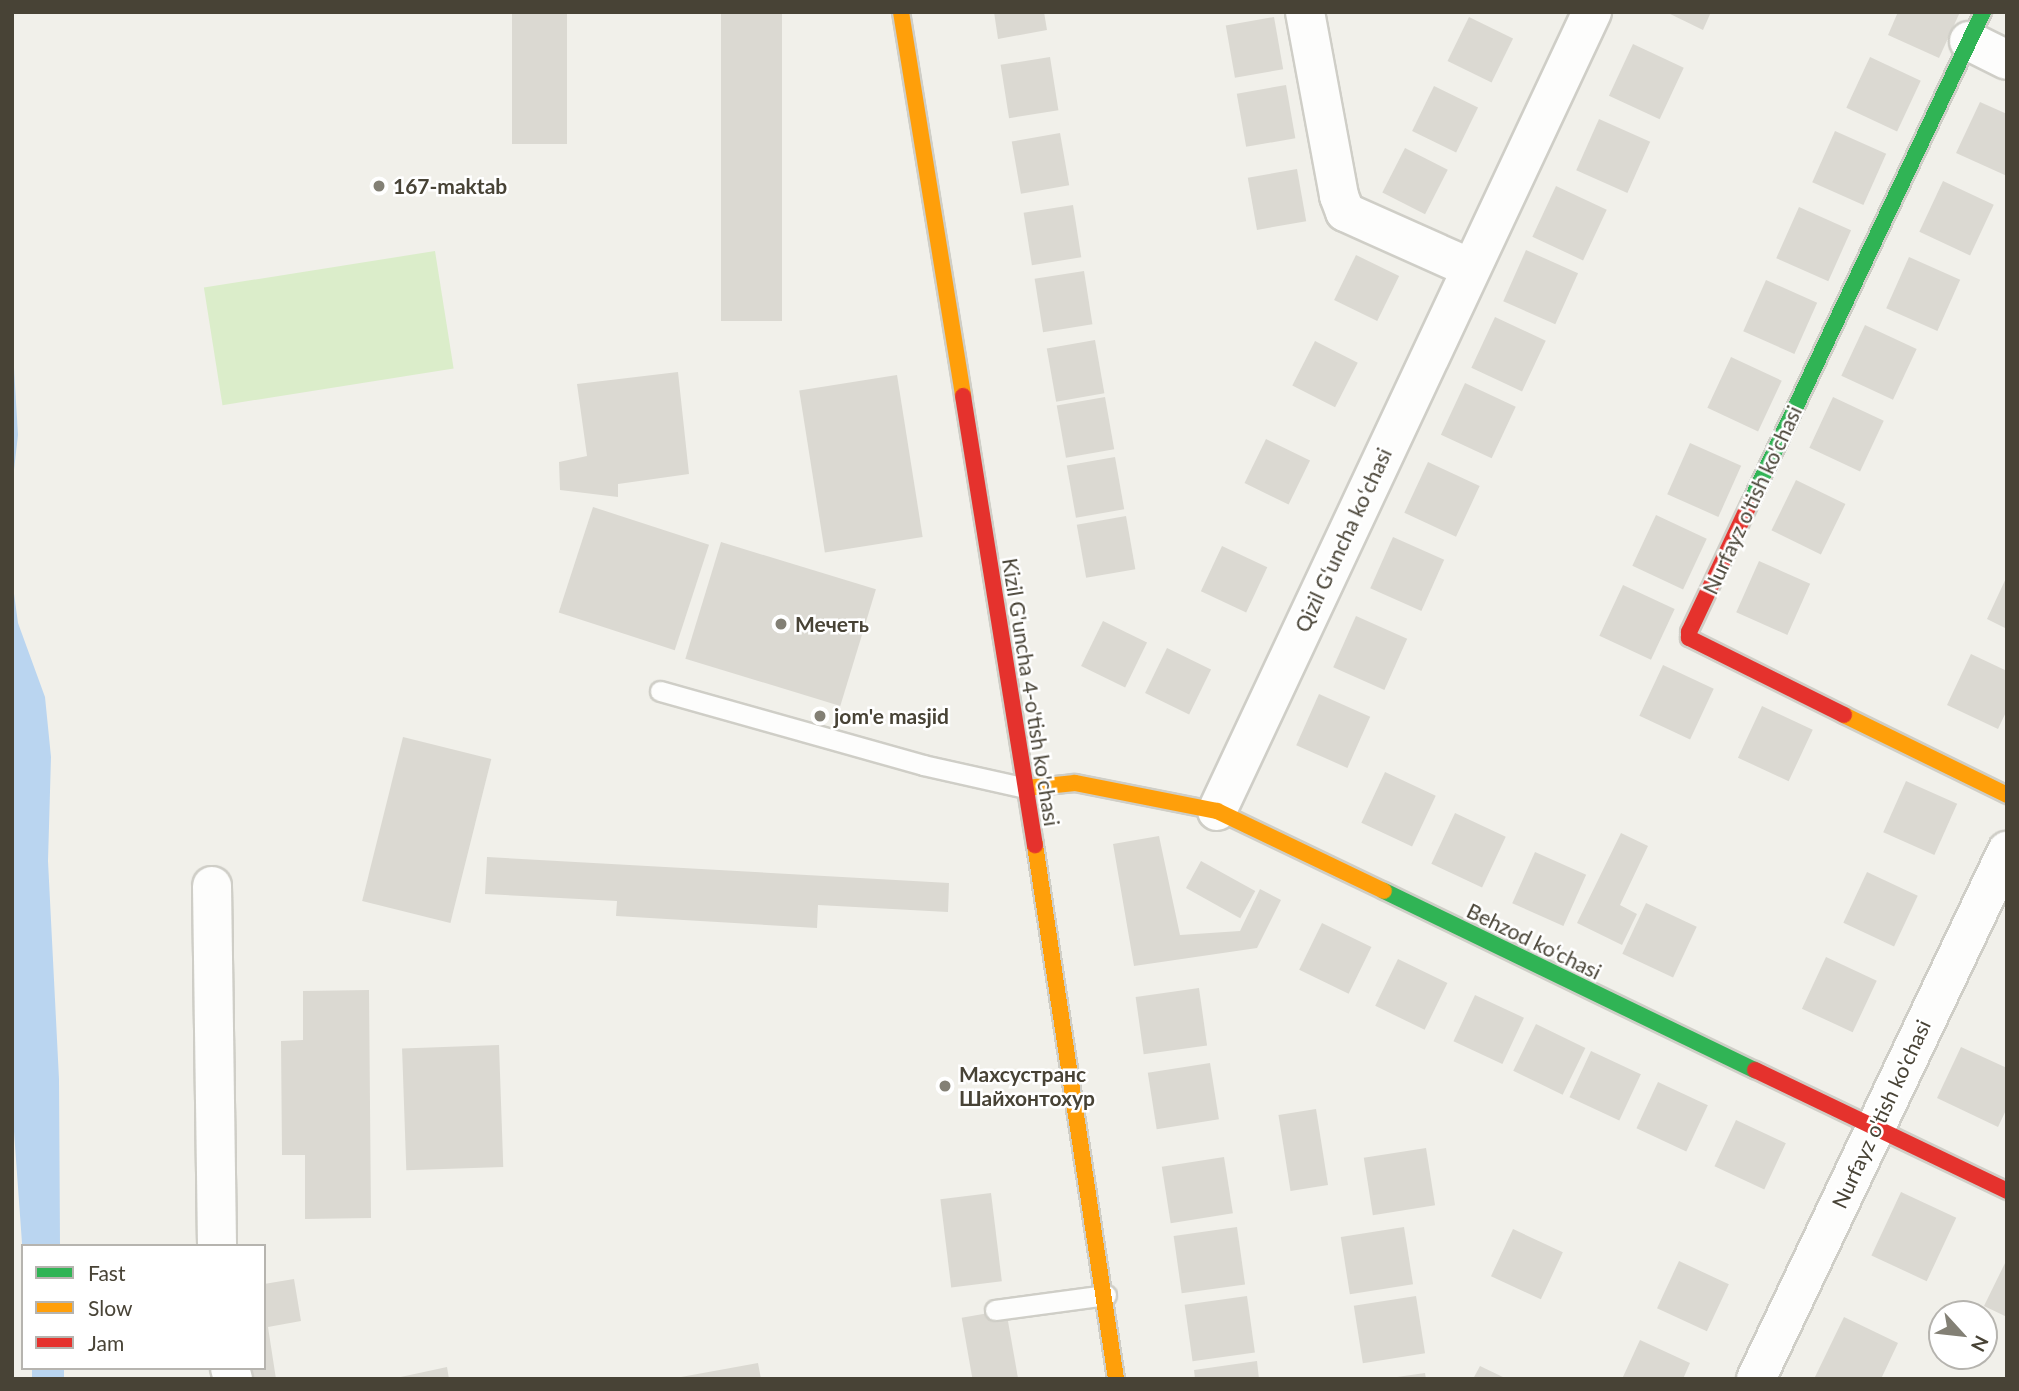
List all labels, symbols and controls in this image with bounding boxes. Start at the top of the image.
place label: 167-maktab [393,173,507,199]
marker: 167-maktab [371,178,387,194]
street label: Nurfayz o'tish ko'chasi [1697,402,1807,598]
street label: Qizil Gʻuncha koʻchasi [1289,444,1397,636]
street label: Kizil G'uncha 4-o'tish ko'chasi [997,556,1065,828]
place label: Мечеть [795,611,869,637]
marker: Мечеть [773,616,789,632]
place label: jom'e masjid [834,703,949,729]
marker: jom'e masjid [812,708,828,724]
street label: Behzod ko‘chasi [1463,898,1605,984]
street label: Nurfayz o'tish ko'chasi [1826,1016,1936,1212]
place label: Махсустранс Шайхонтохур [959,1061,1095,1111]
marker: Махсустранс Шайхонтохур [937,1078,953,1094]
legend [21,1244,266,1370]
text: Fast [88,1260,125,1285]
text: Slow [88,1295,132,1320]
north arrow [1928,1300,1998,1370]
text: Jam [88,1330,124,1355]
text: N [1967,1332,1994,1356]

